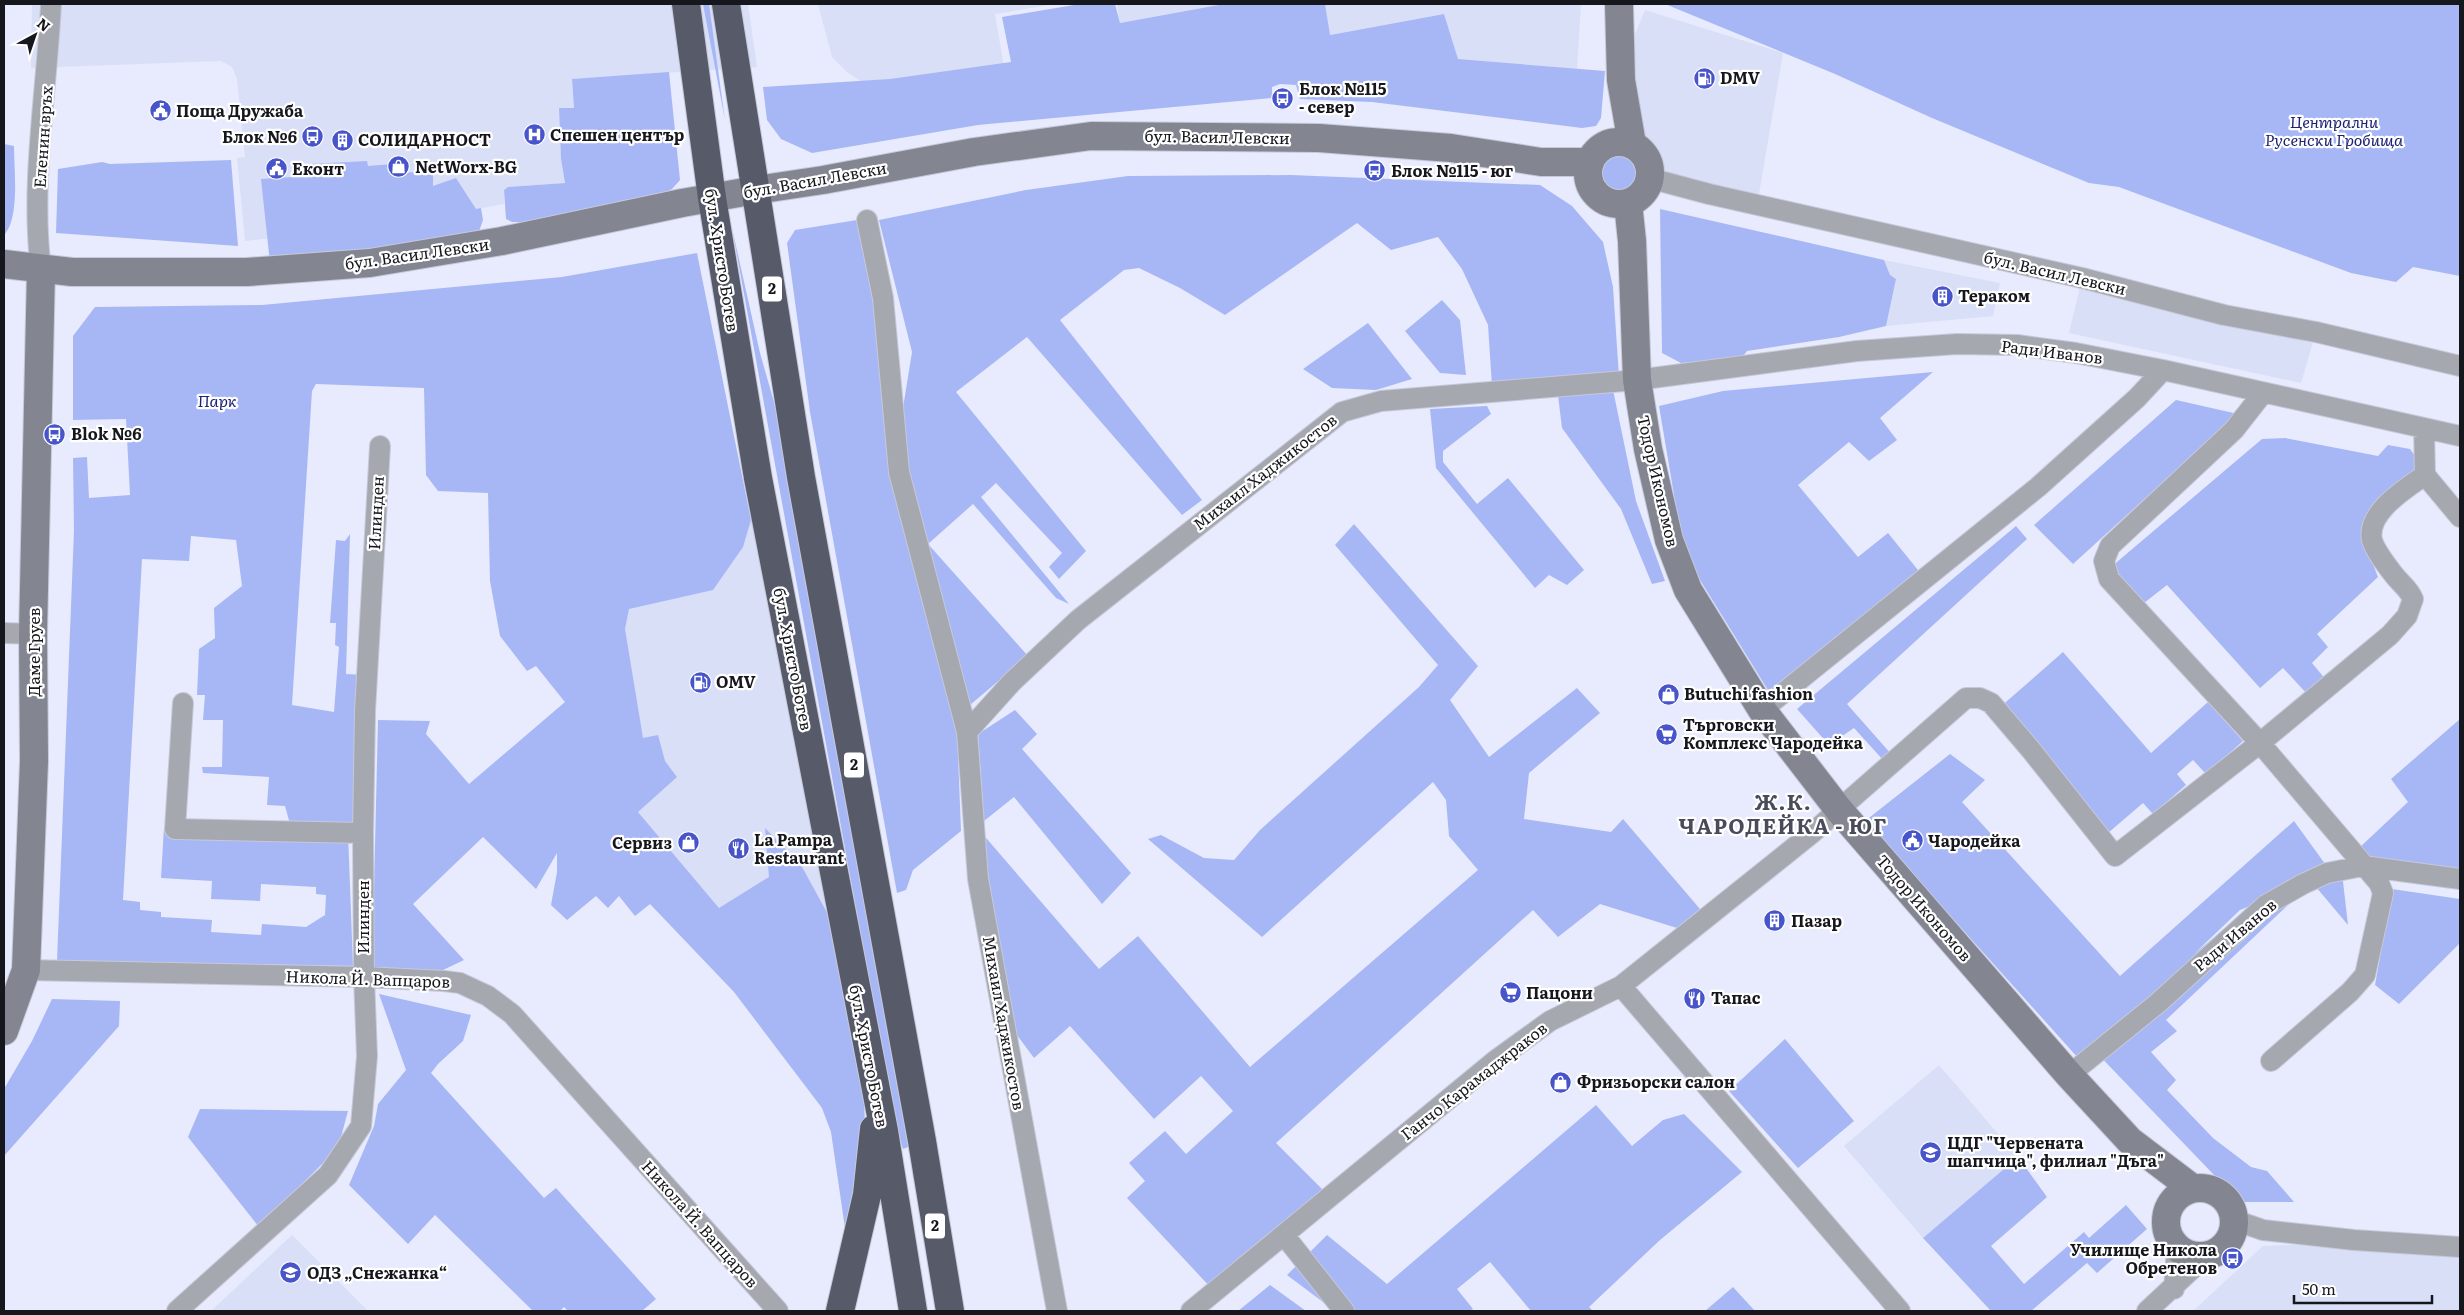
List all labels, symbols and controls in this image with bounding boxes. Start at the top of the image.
north arrow [10,10,60,60]
text: N [33,13,55,36]
place label: DMV [1720,65,1760,89]
fuel station icon: DMV [1692,66,1716,90]
place label: Блок №115 - север [1299,76,1387,118]
street label: Еленин връх [26,84,58,189]
bus stop icon: Блок №115 - север [1271,86,1295,110]
place label: Поща Дружаба [176,98,304,122]
public building icon: Поща Дружаба [148,99,172,123]
park label: Централни Русенски Гробища [2265,109,2404,151]
place label: Спешен център [550,122,684,146]
hospital icon: Спешен център [522,123,546,147]
street label: бул. Васил Левски [1144,123,1290,149]
place label: Блок №6 [222,124,297,148]
bus stop icon: Блок №6 [301,125,325,149]
place label: СОЛИДАРНОСТ [358,127,491,151]
building icon: СОЛИДАРНОСТ [330,128,354,152]
place label: NetWorx-BG [415,154,517,178]
shop icon: NetWorx-BG [387,155,411,179]
street label: бул. Васил Левски [741,155,889,203]
place label: Еконт [292,156,344,180]
public building icon: Еконт [264,157,288,181]
place label: Блок №115 - юг [1391,158,1514,182]
bus stop icon: Блок №115 - юг [1363,159,1387,183]
street label: бул. Христо Ботев [700,186,746,333]
street label: бул. Васил Левски [343,231,491,275]
street label: бул. Васил Левски [1982,244,2129,300]
road number: 2 [762,276,782,302]
place label: Тераком [1958,283,2030,307]
building icon: Тераком [1930,284,1954,308]
street label: Ради Иванов [2000,333,2104,369]
park label: Парк [197,388,237,412]
street label: Михаил Хаджикостов [1187,407,1341,535]
street label: Тодор Икономов [1632,412,1686,549]
place label: Blok №6 [71,421,142,445]
bus stop icon: Blok №6 [43,422,67,446]
street label: Илинден [361,475,389,551]
street label: бул. Христо Ботев [768,585,820,732]
street label: Даме Груев [21,608,45,696]
place label: OMV [716,669,756,693]
fuel station icon: OMV [688,670,712,694]
place label: Butuchi fashion [1684,681,1813,705]
shop icon: Butuchi fashion [1656,682,1680,706]
place label: Търговски Комплекс Чародейка [1683,712,1864,754]
supermarket icon: Търговски Комплекс Чародейка [1655,722,1679,746]
road number: 2 [844,752,864,778]
district label: Ж.К. ЧАРОДЕЙКА - ЮГ [1679,785,1887,840]
place label: La Pampa Restaurant [754,827,844,869]
place label: Чародейка [1928,828,2021,852]
public building icon: Чародейка [1900,829,1924,853]
place label: Сервиз [612,830,672,854]
shop icon: Сервиз [676,831,700,855]
restaurant icon: La Pampa Restaurant [726,837,750,861]
street label: Тодор Икономов [1871,849,1978,966]
street label: Илинден [350,880,374,954]
street label: Ради Иванов [2188,892,2281,976]
place label: Пазар [1791,908,1842,932]
building icon: Пазар [1763,909,1787,933]
street label: Михаил Хаджикостов [978,934,1032,1112]
street label: Никола Й. Вапцаров [285,963,451,993]
place label: Пацони [1526,980,1593,1004]
supermarket icon: Пацони [1498,981,1522,1005]
street label: бул. Христо Ботев [844,982,896,1129]
place label: Тапас [1711,985,1761,1009]
restaurant icon: Тапас [1683,986,1707,1010]
street label: Ганчо Карамаджраков [1395,1015,1552,1145]
place label: Фризьорски салон [1577,1069,1735,1093]
shop icon: Фризьорски салон [1549,1070,1573,1094]
place label: ЦДГ "Червената шапчица", филиал "Дъга" [1947,1130,2164,1172]
school or university icon: ЦДГ "Червената шапчица", филиал "Дъга" [1919,1140,1943,1164]
street label: Никола Й. Вапцаров [637,1154,765,1292]
road number: 2 [925,1214,945,1238]
place label: Училище Никола Обретенов [2070,1237,2218,1279]
bus stop icon: Училище Никола Обретенов [2221,1247,2245,1271]
place label: ОДЗ „Снежанка“ [307,1260,447,1284]
school or university icon: ОДЗ „Снежанка“ [279,1261,303,1285]
scale bar [2294,1272,2432,1304]
text: 50 m [2302,1277,2336,1300]

